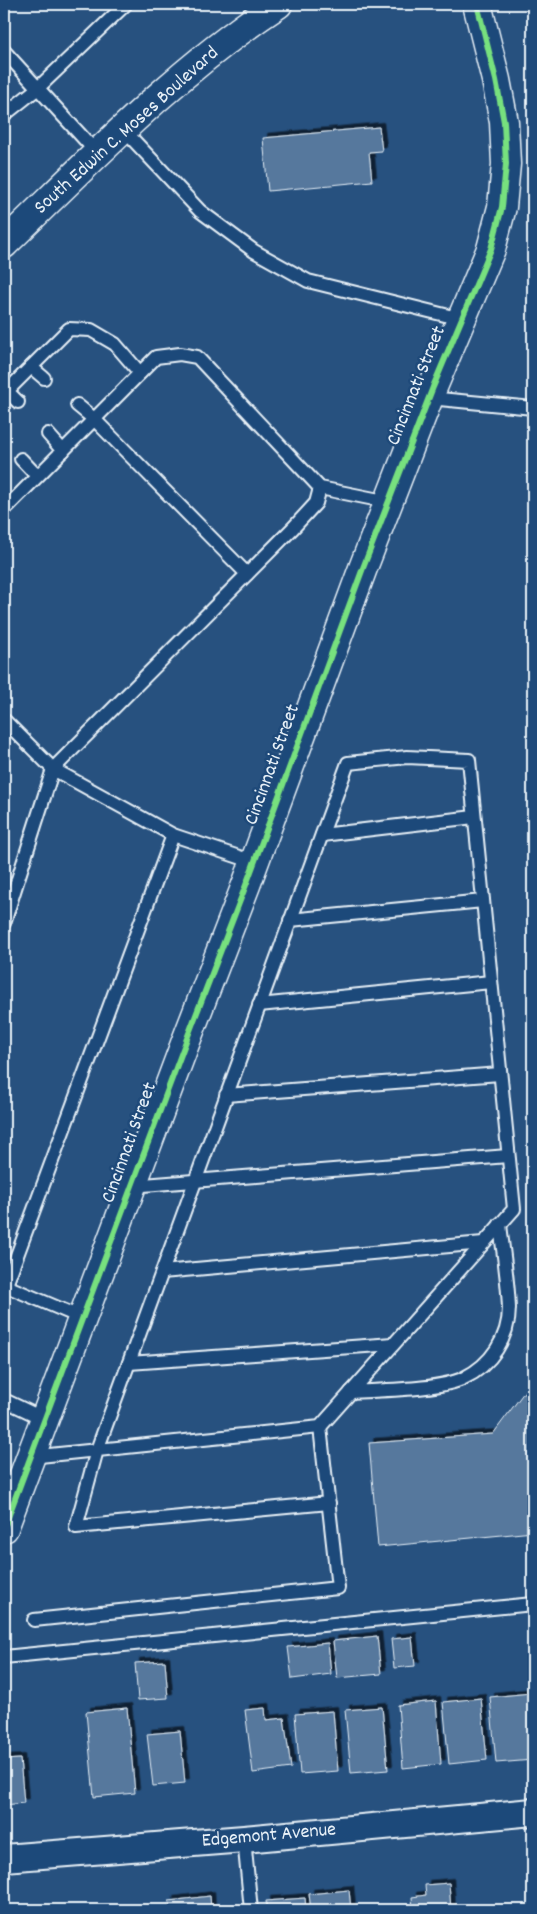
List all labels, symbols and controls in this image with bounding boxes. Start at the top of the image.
street label: South Edwin C. Moses Boulevard [28,40,226,222]
street label: Cincinnati Street [380,322,454,450]
street label: Cincinnati Street [238,701,308,829]
street label: Cincinnati Street [95,1079,165,1207]
street label: Edgemont Avenue [201,1816,337,1856]

